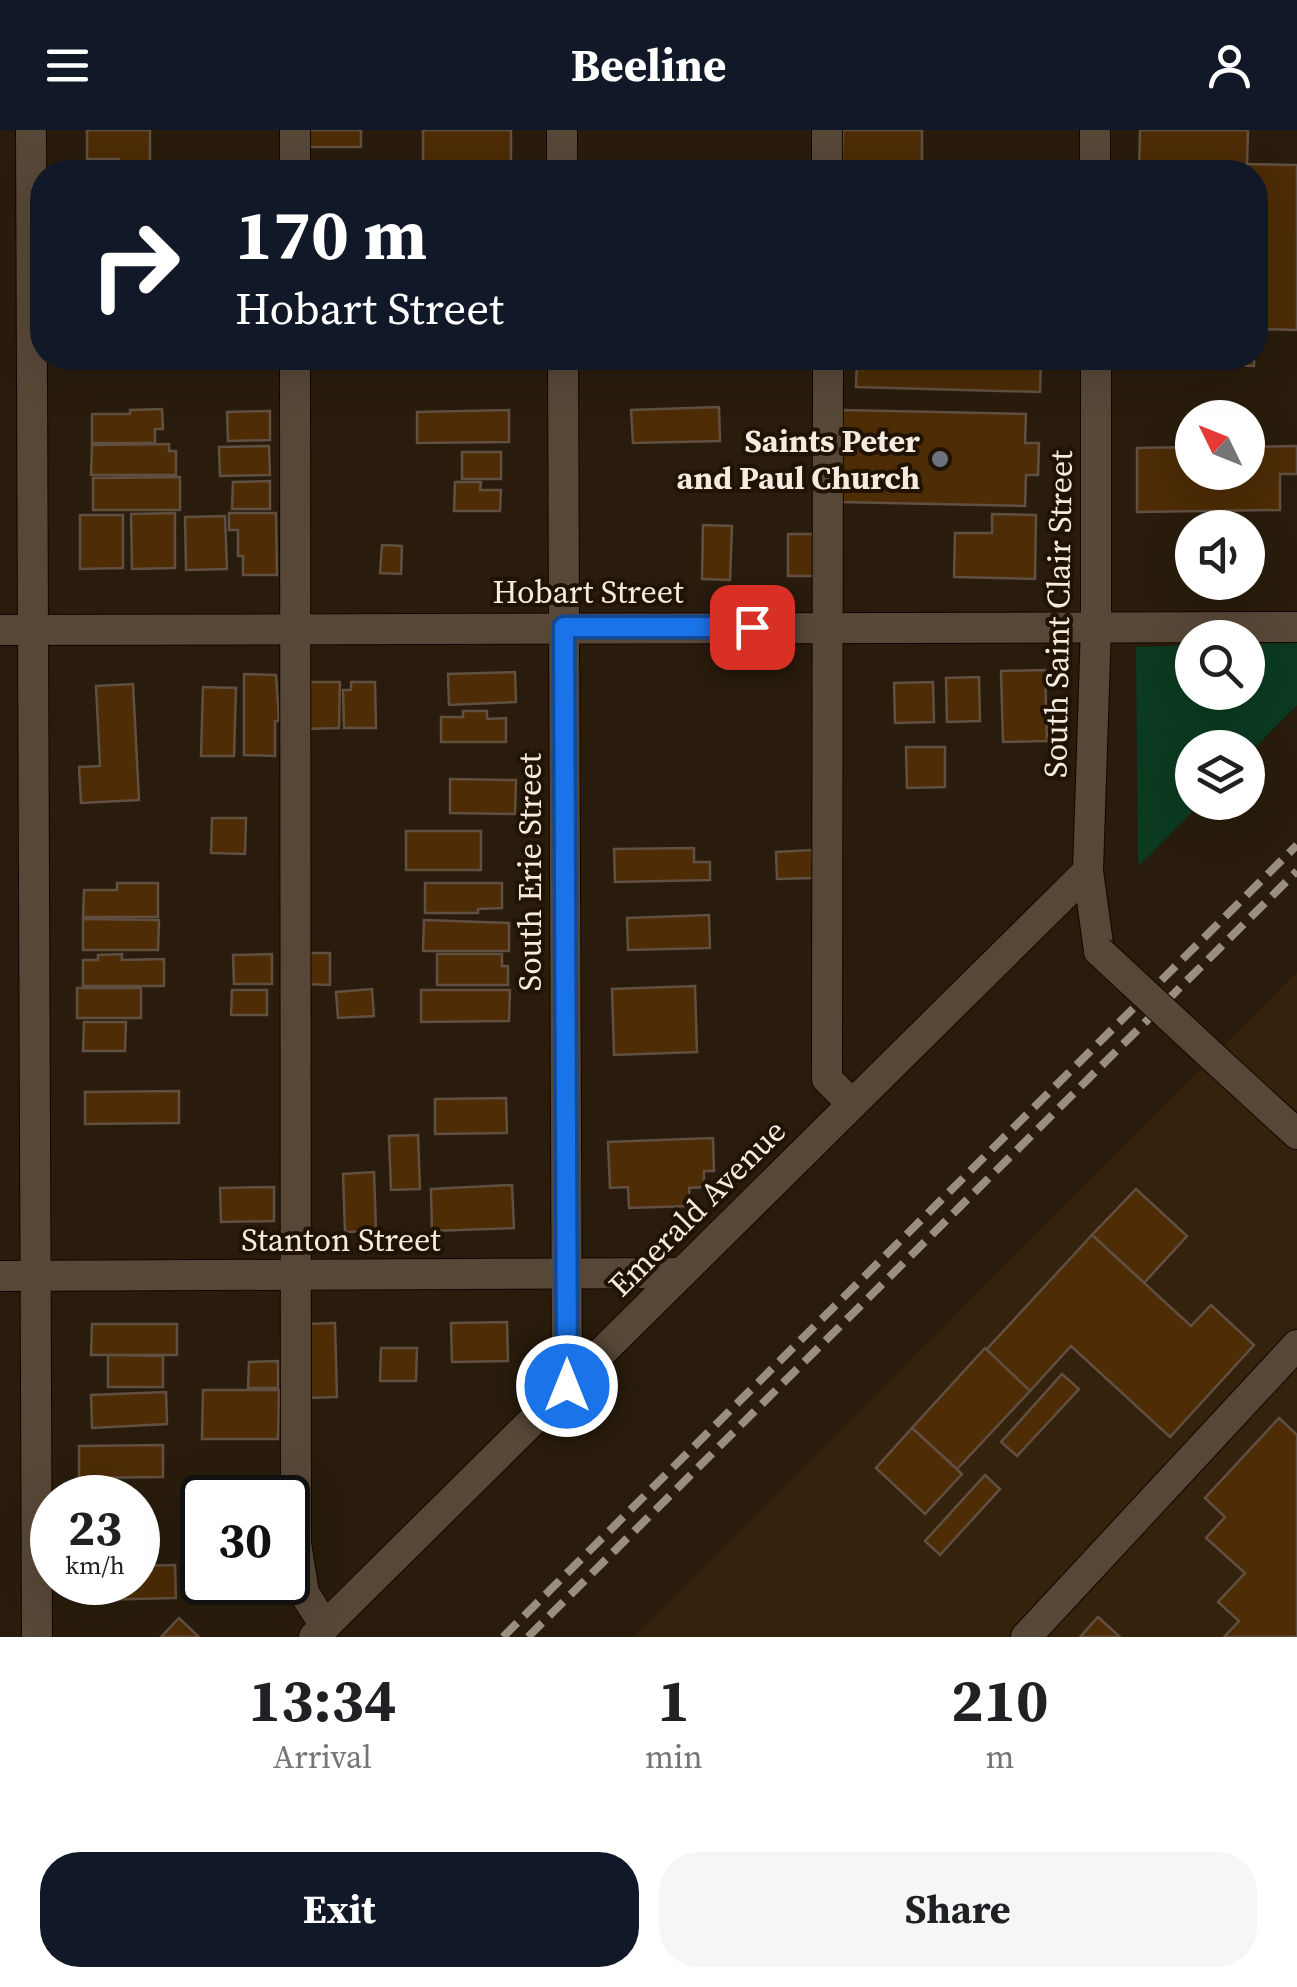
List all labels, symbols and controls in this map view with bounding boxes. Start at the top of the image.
text: Beeline [571,34,726,96]
icon: menu [40,38,95,93]
icon: person [1202,38,1257,93]
text: 170 m [235,186,427,282]
icon: right [70,200,200,330]
text: Hobart Street [235,277,504,339]
north arrow [1175,400,1265,490]
map controls [1175,400,1265,820]
place label: Saints Peter and Paul Church [676,419,920,500]
marker: Saints Peter and Paul Church [929,448,951,470]
street label: South Saint Clair Street [1033,449,1083,778]
button: sound [1175,510,1265,600]
street label: Hobart Street [492,570,684,614]
pin [710,585,795,670]
icon: arrive [725,600,780,655]
button: search [1175,620,1265,710]
button: layers [1175,730,1265,820]
street label: South Erie Street [508,752,552,991]
street label: Emerald Avenue [599,1110,795,1306]
street label: Stanton Street [241,1218,441,1262]
position arrow [515,1334,619,1438]
speed limit sign: 30 [180,1475,310,1605]
text: 23 [68,1493,122,1562]
text: km/h [65,1548,125,1582]
text: 13:34 [248,1659,396,1741]
text: 1 [657,1659,690,1741]
text: 210 [951,1659,1049,1741]
text: Arrival [273,1735,372,1779]
text: min [645,1735,703,1779]
text: m [985,1735,1014,1779]
button: Exit [40,1852,639,1967]
button: Share [659,1852,1257,1967]

